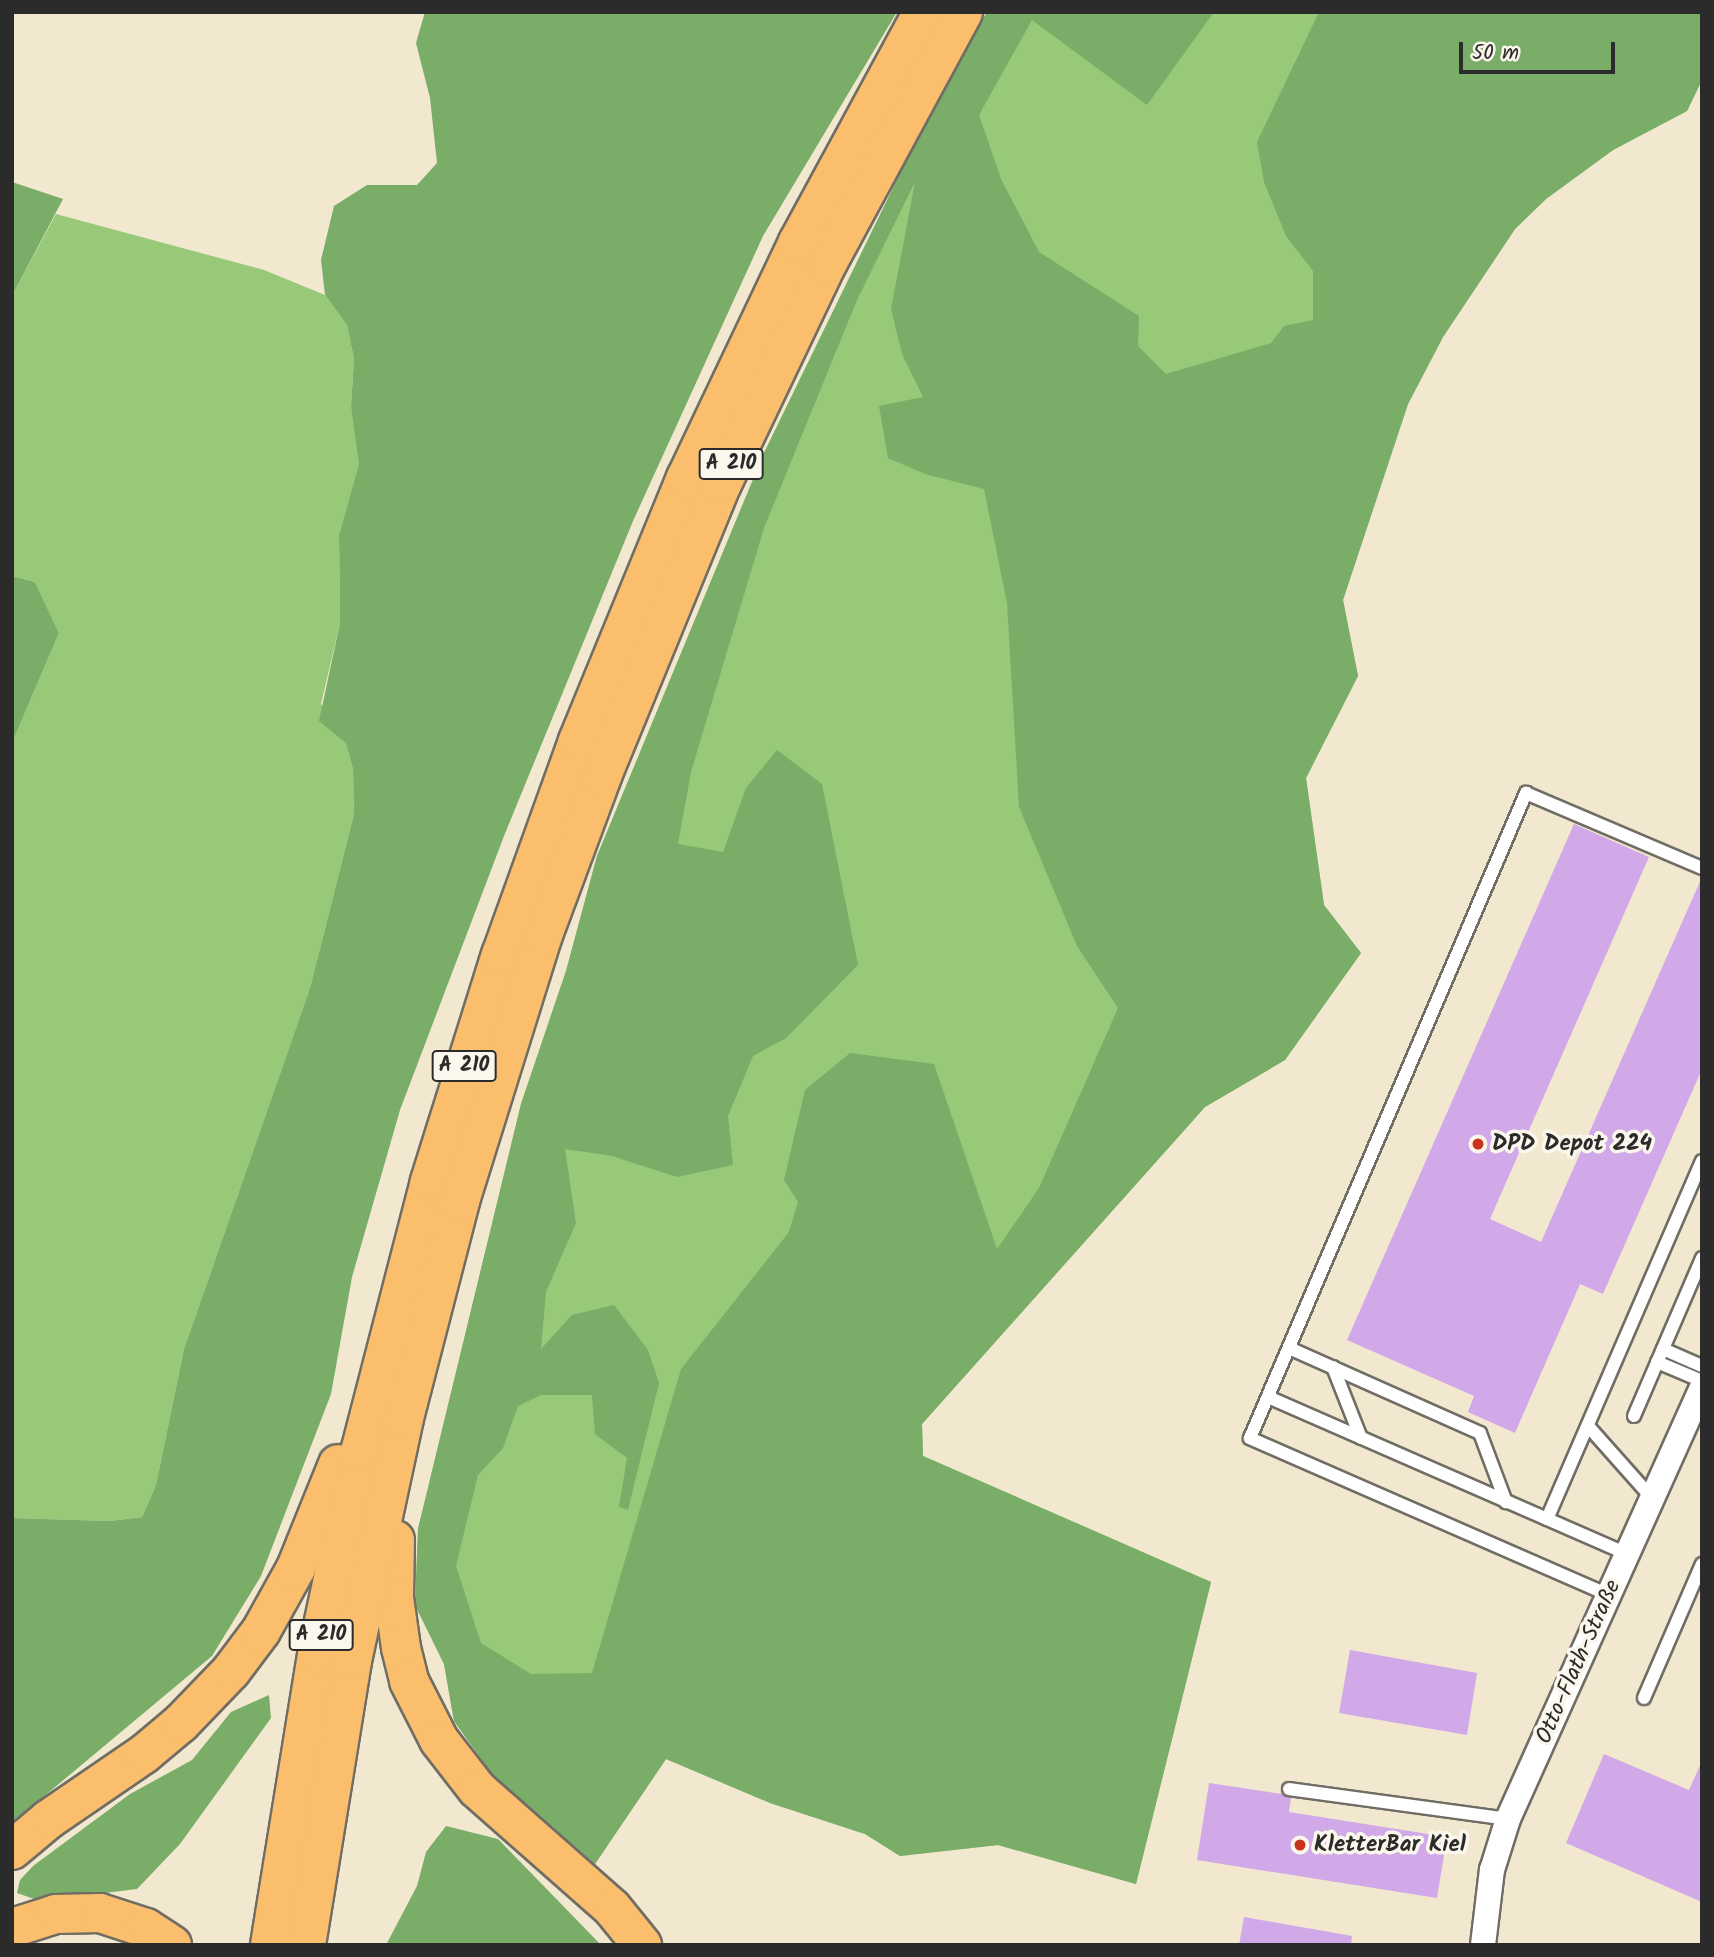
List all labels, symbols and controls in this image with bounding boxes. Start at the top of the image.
scale bar [1462,28,1618,72]
text: 50 m [1472,37,1519,70]
road number: A 210 [698,447,764,482]
road number: A 210 [431,1048,497,1084]
place label: DPD Depot 224 [1492,1130,1652,1158]
marker: DPD Depot 224 [1470,1136,1486,1152]
street label: Otto-Flath-Straße [1531,1576,1627,1748]
road number: A 210 [288,1618,354,1652]
place label: KletterBar Kiel [1314,1831,1466,1859]
marker: KletterBar Kiel [1292,1837,1308,1853]

